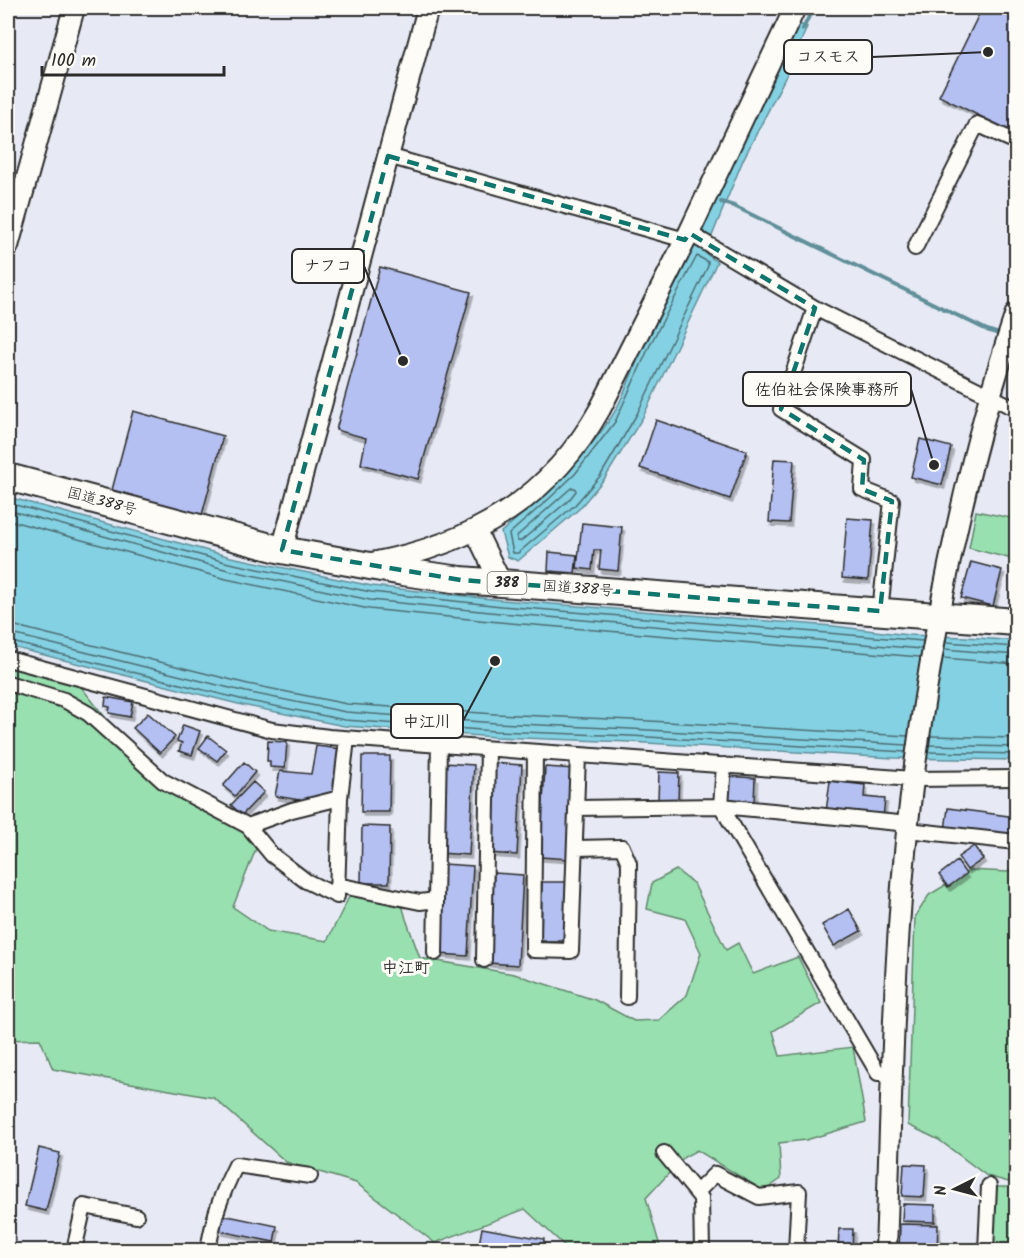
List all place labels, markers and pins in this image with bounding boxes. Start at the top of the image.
callout: コスモス [784,40,872,74]
callout: ナフコ [292,249,364,283]
callout: 佐伯社会保険事務所 [743,372,911,406]
callout: 中江川 [391,704,463,738]

